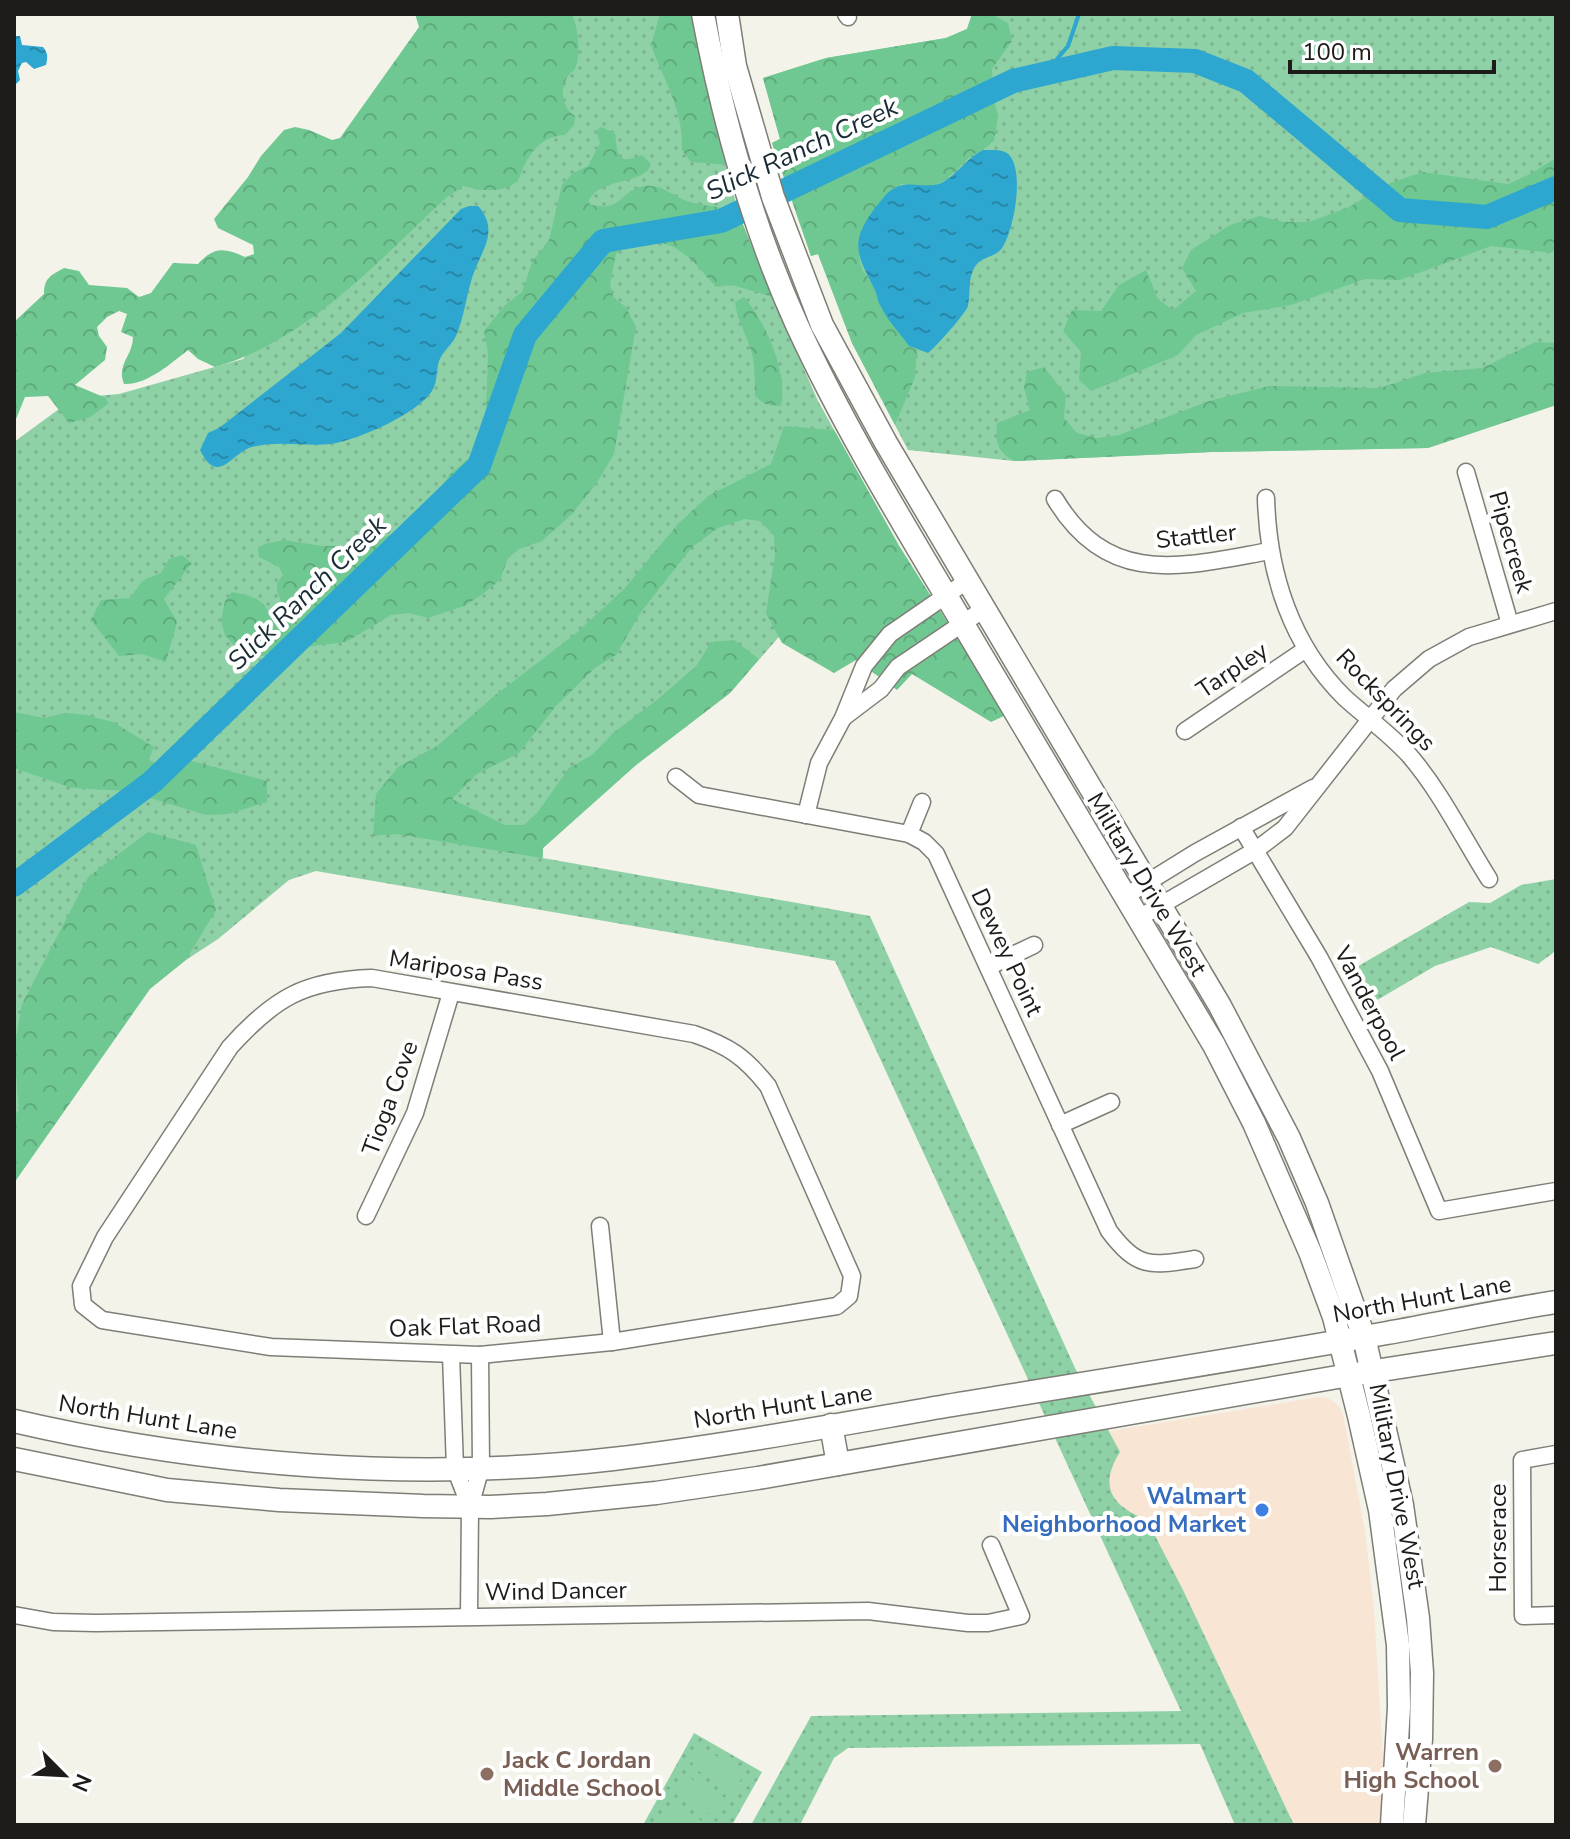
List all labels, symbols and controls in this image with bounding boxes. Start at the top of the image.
scale bar [1290,24,1494,74]
text: 100 m [1302,36,1372,68]
water label: Slick Ranch Creek [700,89,905,209]
street label: Pipecreek [1481,487,1541,598]
water label: Slick Ranch Creek [220,507,395,678]
street label: Stattler [1154,516,1238,556]
street label: Tarpley [1190,634,1275,706]
street label: Rocksprings [1329,642,1443,758]
street label: Military Drive West [1080,786,1215,982]
street label: Dewey Point [964,883,1051,1021]
street label: Vanderpool [1326,940,1413,1066]
street label: Mariposa Pass [387,942,545,998]
street label: Tioga Cove [354,1036,426,1160]
street label: North Hunt Lane [1330,1268,1514,1330]
street label: Oak Flat Road [388,1307,542,1345]
street label: North Hunt Lane [691,1376,875,1436]
street label: Military Drive West [1361,1381,1433,1592]
street label: North Hunt Lane [56,1387,240,1447]
place label: Walmart Neighborhood Market [1002,1480,1247,1540]
street label: Horserace [1482,1483,1514,1593]
marker: Walmart Neighborhood Market [1253,1501,1271,1519]
street label: Wind Dancer [485,1574,628,1608]
north arrow [24,1735,104,1815]
place label: Warren High School [1343,1736,1479,1796]
place label: Jack C Jordan Middle School [502,1744,662,1804]
marker: Warren High School [1486,1757,1504,1775]
marker: Jack C Jordan Middle School [478,1765,496,1783]
text: N [64,1769,98,1796]

